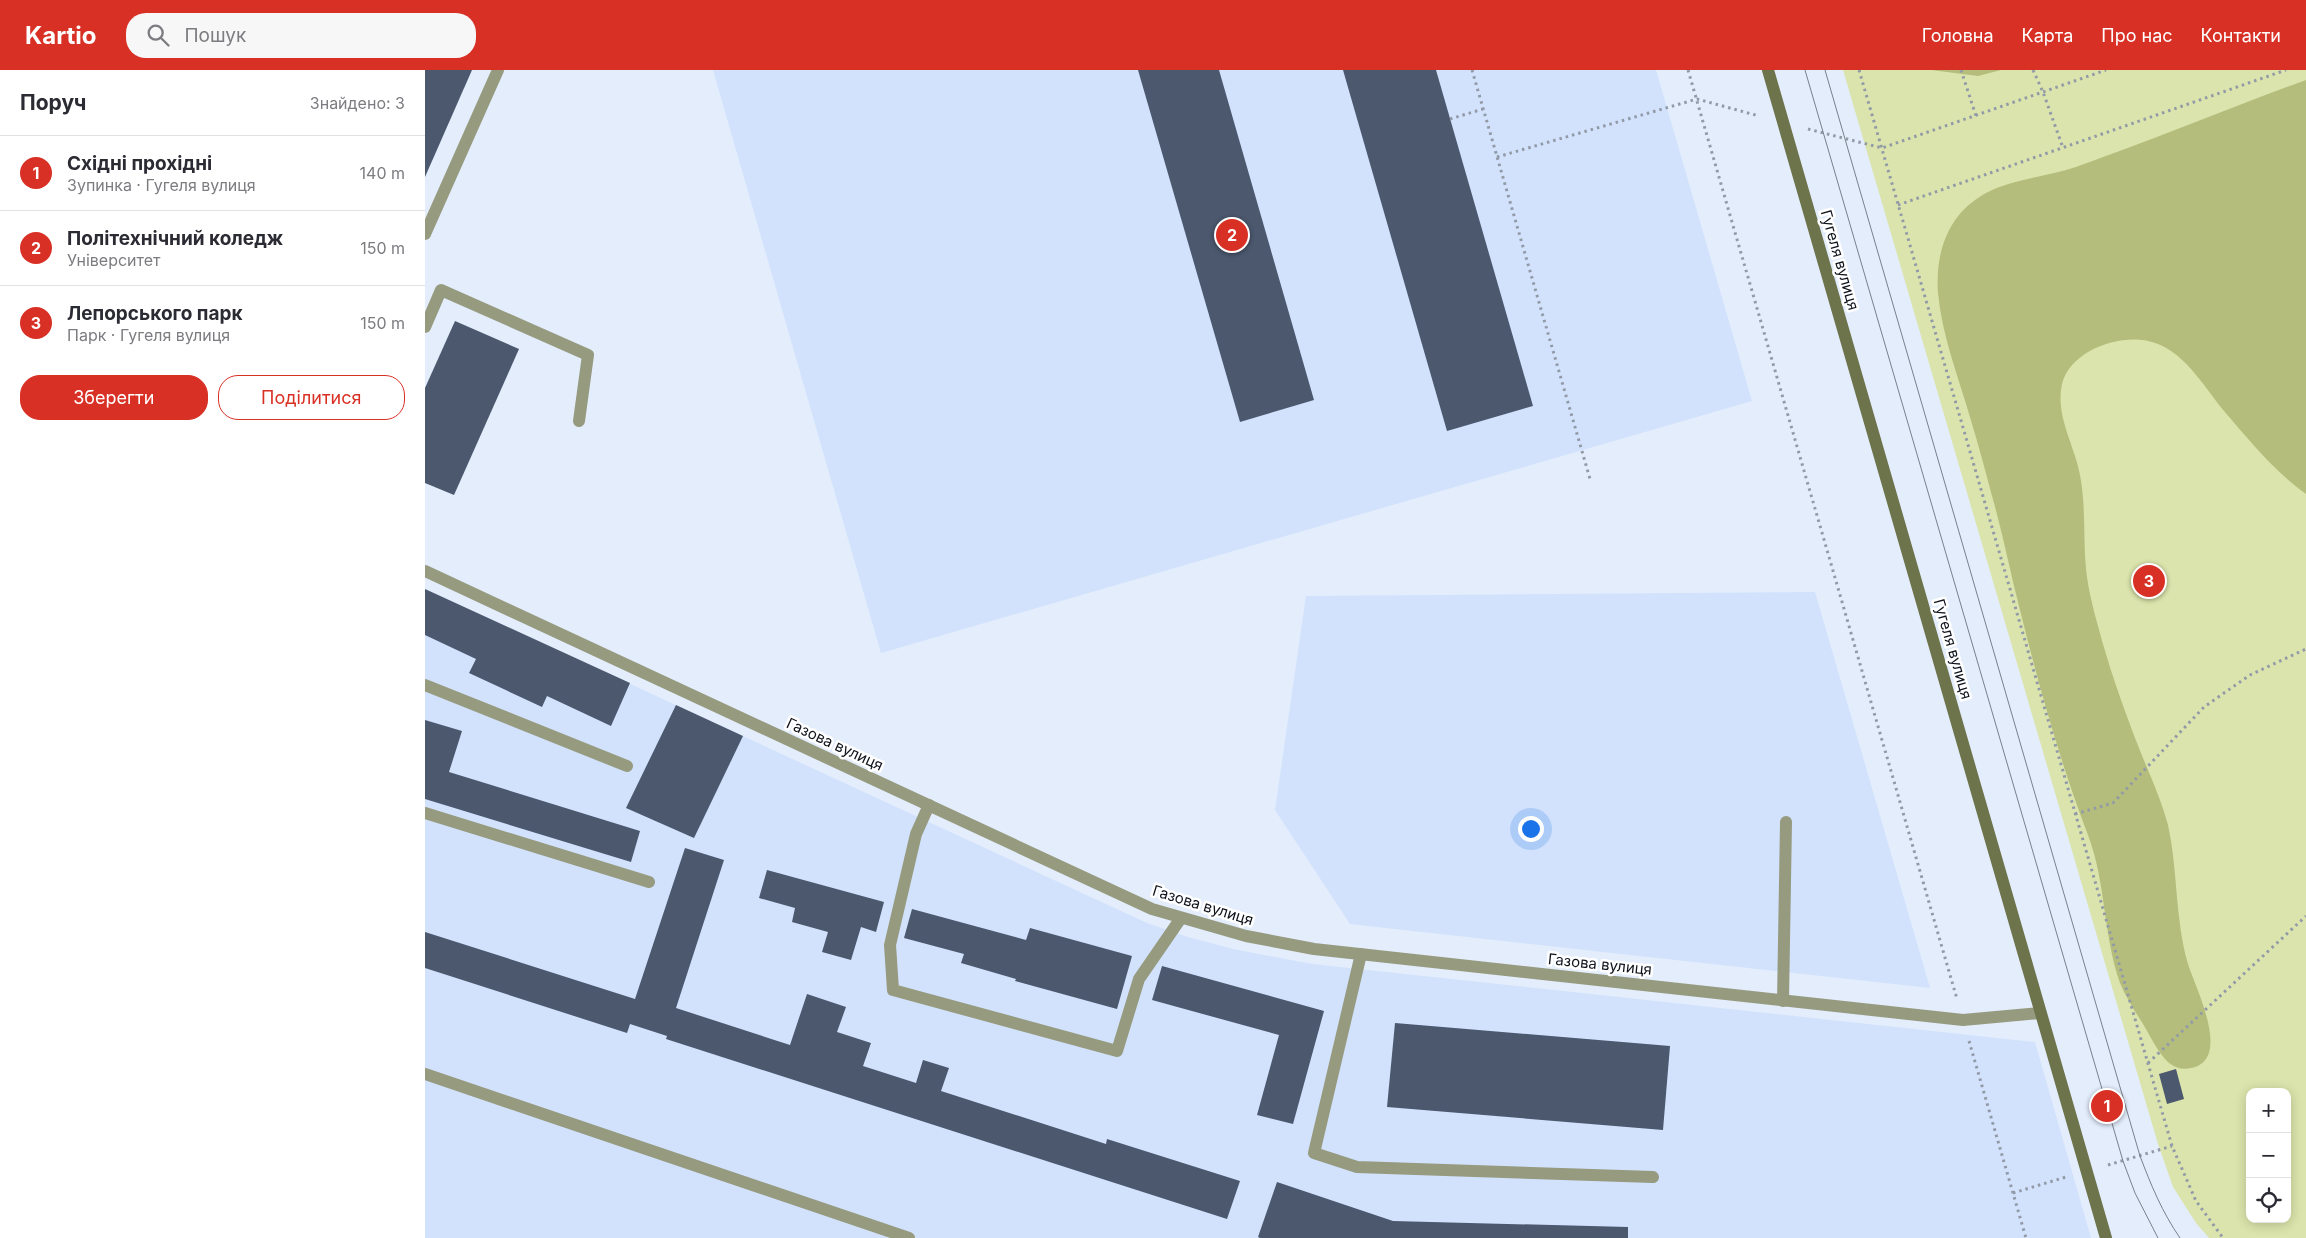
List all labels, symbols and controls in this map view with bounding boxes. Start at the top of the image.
search box [126,13,476,58]
text: Kartio [25,21,96,50]
icon: search [144,21,172,49]
text: Пошук [184,24,246,47]
text: Головна [1922,25,1994,46]
text: Карта [2022,25,2073,46]
text: Про нас [2101,25,2173,46]
text: Контакти [2201,25,2281,46]
text: Поруч [20,90,87,115]
text: Знайдено: 3 [310,93,405,113]
text: Східні прохідні [67,152,212,175]
text: 1 [33,163,39,183]
text: 140 m [360,163,405,183]
text: Зупинка · Гугеля вулиця [67,175,256,195]
street label: Гугеля вулиця [1817,208,1863,312]
pin: 2 [1216,216,1248,254]
text: Політехнічний коледж [67,227,283,250]
text: 2 [31,238,41,258]
text: 150 m [360,238,405,258]
text: Університет [67,250,161,270]
text: Лепорського парк [67,302,243,325]
text: 3 [31,313,41,333]
text: 150 m [360,313,405,333]
text: Парк · Гугеля вулиця [67,325,230,345]
button: Зберегти [20,375,208,420]
button: Поділитися [218,375,405,420]
pin: 3 [2133,562,2165,600]
street label: Гугеля вулиця [1930,597,1976,701]
street label: Газова вулиця [784,713,886,775]
your location [1518,816,1544,842]
street label: Газова вулиця [1150,881,1256,929]
street label: Газова вулиця [1547,949,1653,979]
pin: 1 [2091,1087,2123,1125]
map controls [2246,1088,2291,1223]
button: + [2246,1088,2291,1133]
button: − [2246,1133,2291,1178]
button: locate [2246,1178,2291,1223]

